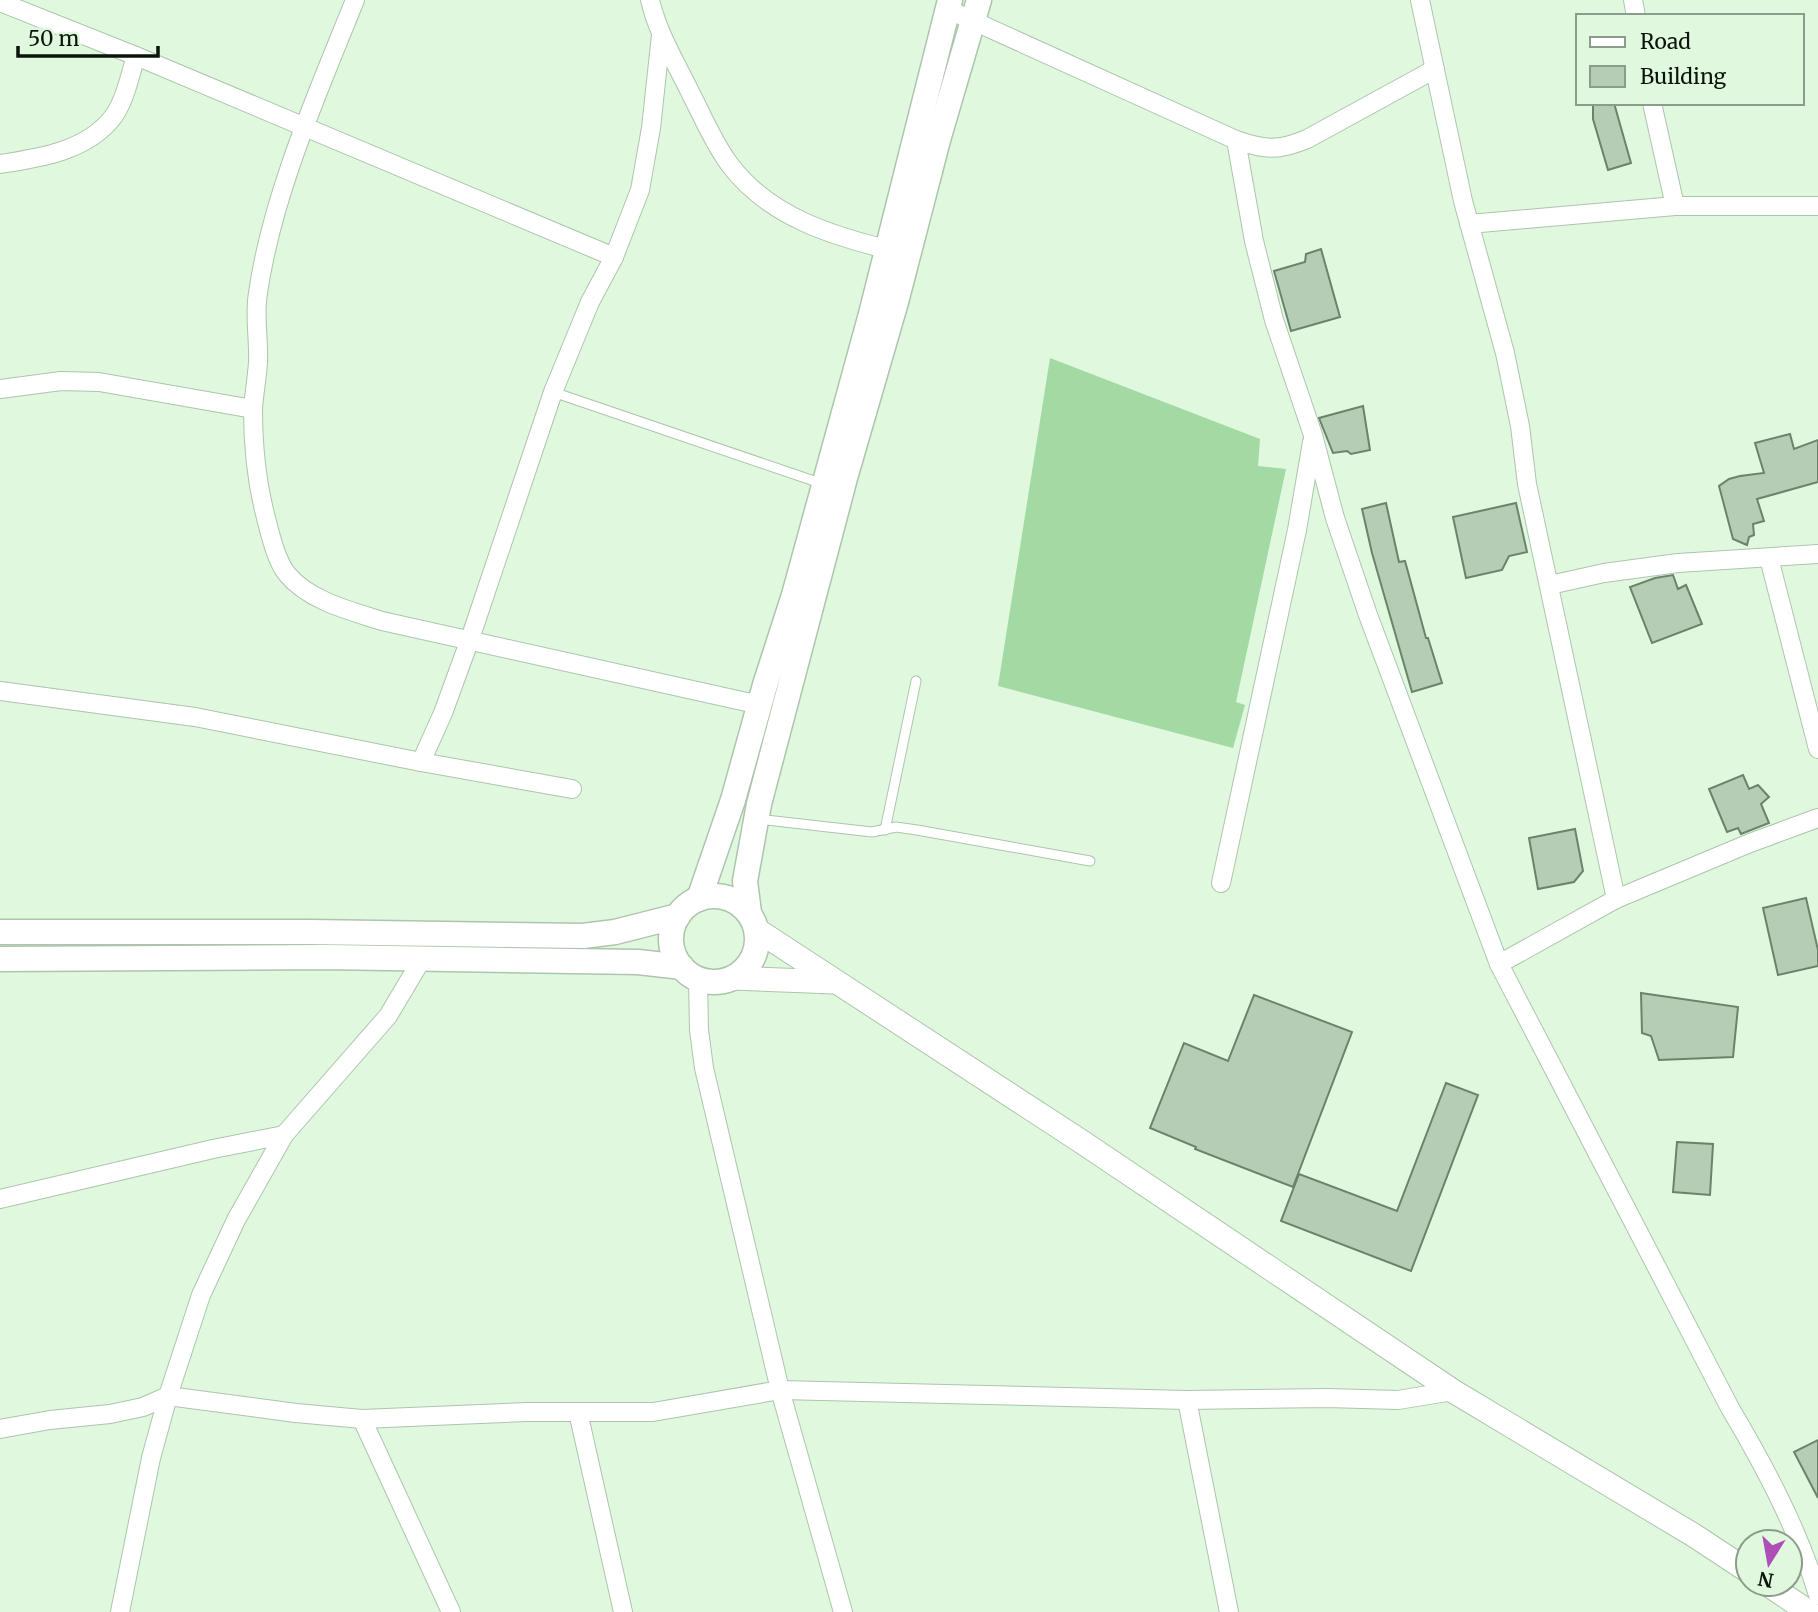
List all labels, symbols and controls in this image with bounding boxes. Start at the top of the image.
scale bar [18,14,158,58]
legend [1576,14,1804,105]
text: 50 m [28,25,79,52]
text: Road [1640,28,1691,55]
text: Building [1640,63,1727,90]
north arrow [1734,1528,1804,1598]
text: N [1756,1566,1775,1593]

